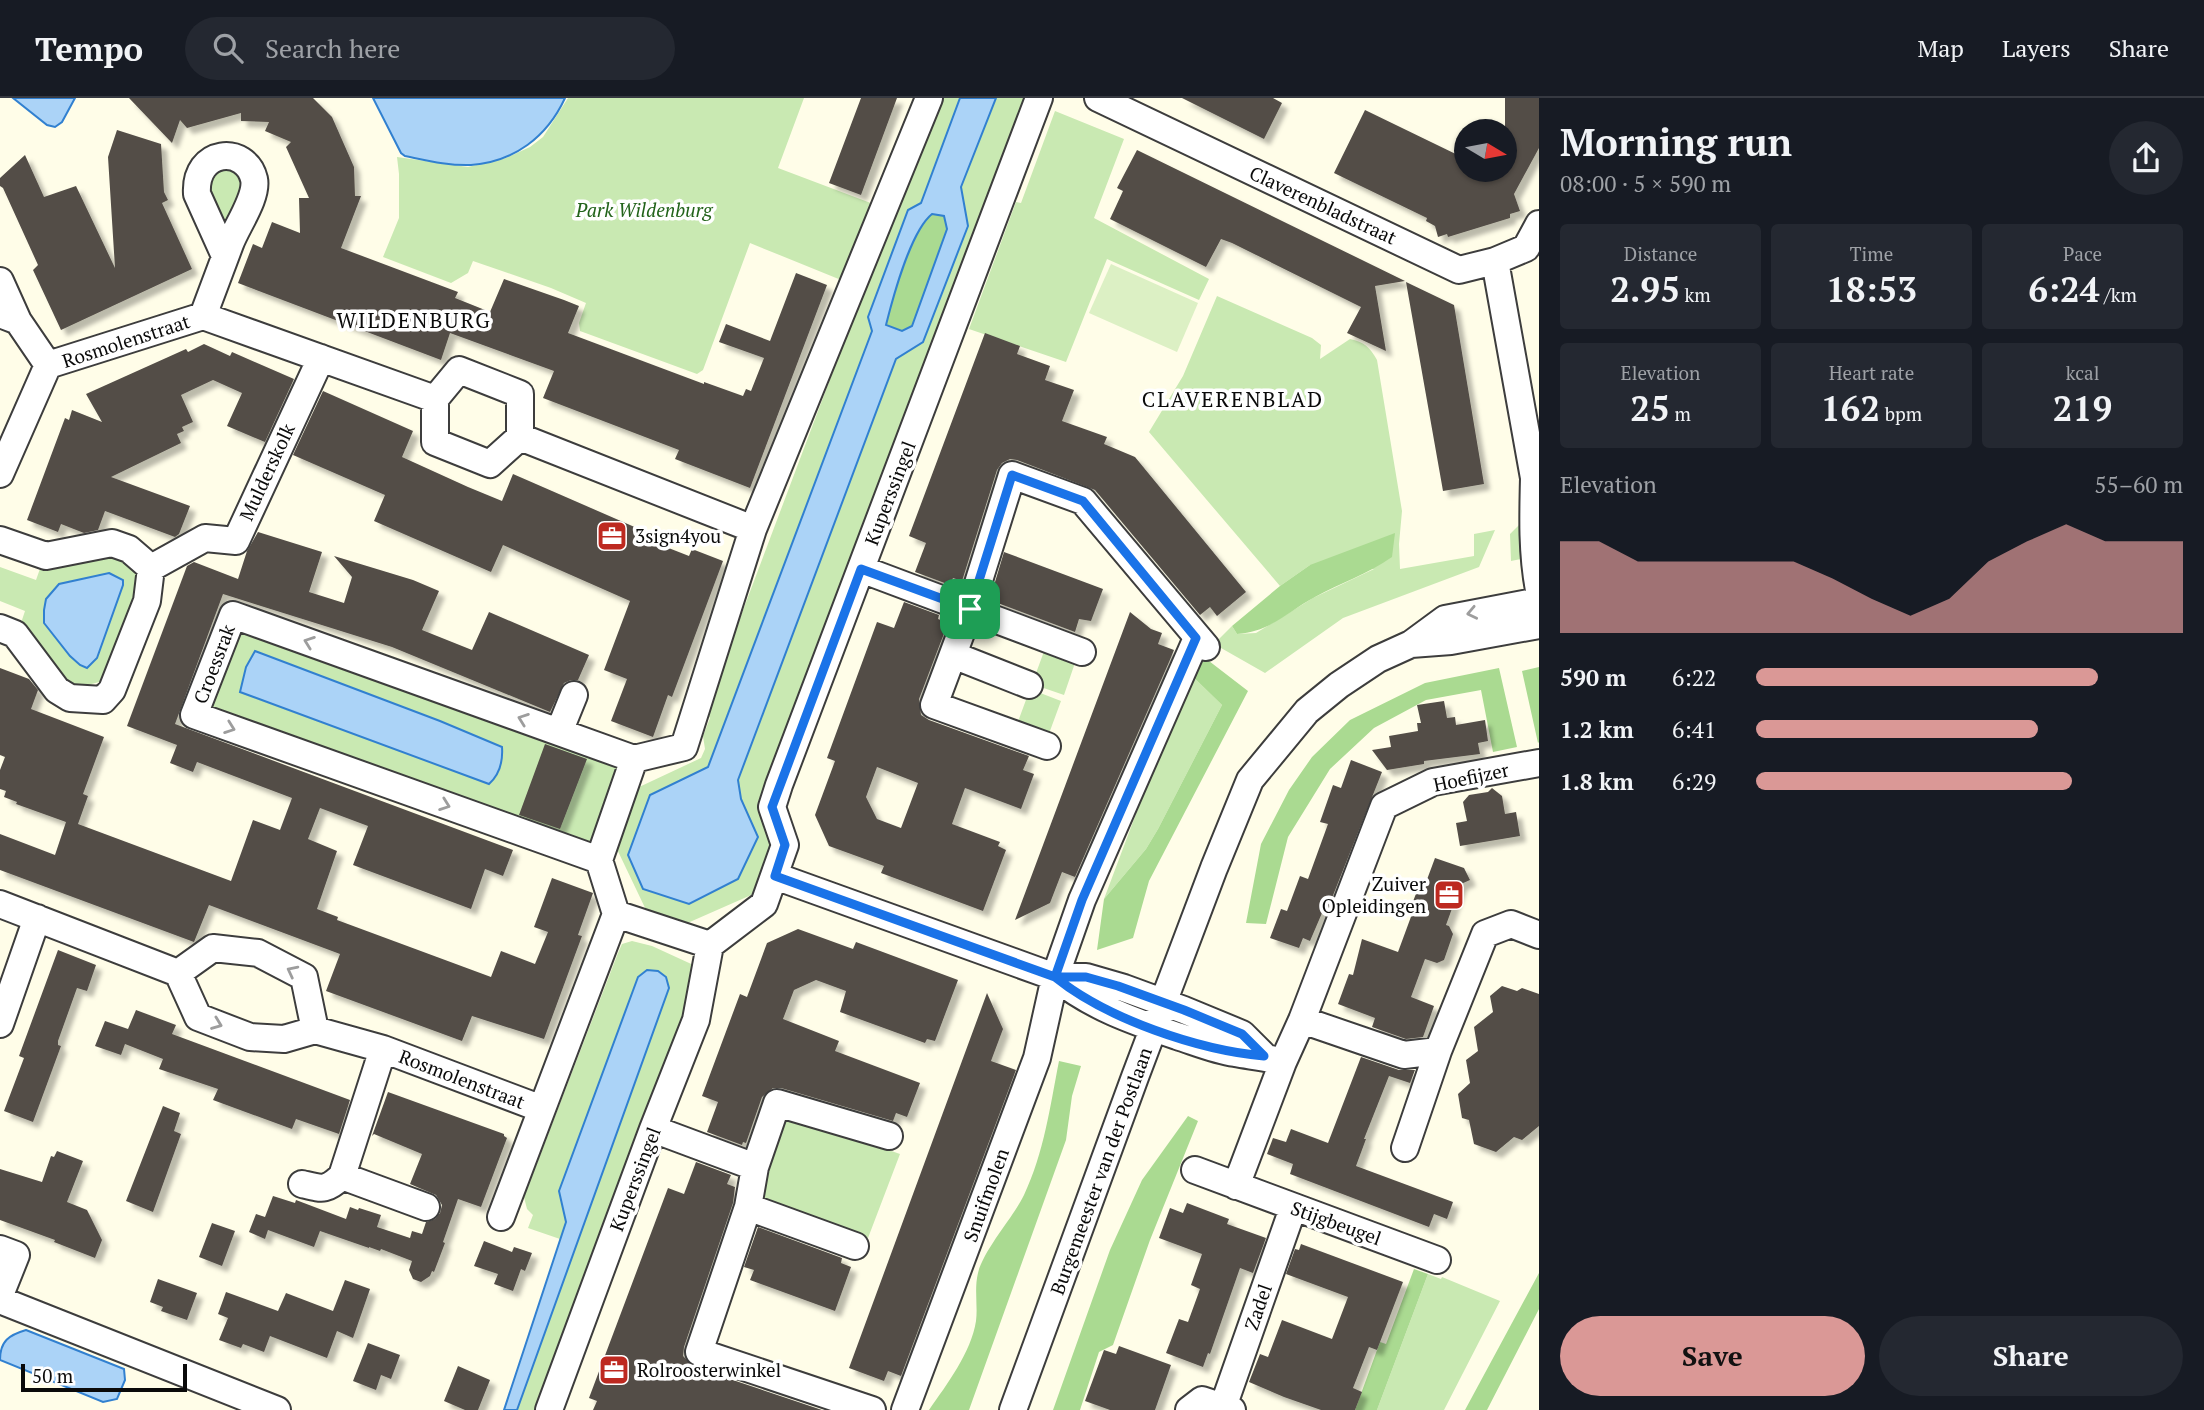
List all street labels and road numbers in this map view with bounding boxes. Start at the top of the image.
street label: Claverenbladstraat [1246,160,1401,250]
street label: Rosmolenstraat [59,308,193,373]
street label: Mulderskolk [233,419,300,524]
street label: Kuperssingel [858,437,921,548]
street label: Croessrak [187,621,240,707]
street label: Hoefijzer [1431,756,1512,797]
street label: Rosmolenstraat [396,1043,529,1114]
street label: Burgemeester van der Postlaan [1044,1044,1157,1298]
street label: Kuperssingel [603,1123,666,1234]
street label: Snuifmolen [957,1144,1014,1245]
street label: Stijgbeugel [1287,1195,1385,1250]
street label: Zadel [1238,1281,1277,1333]

